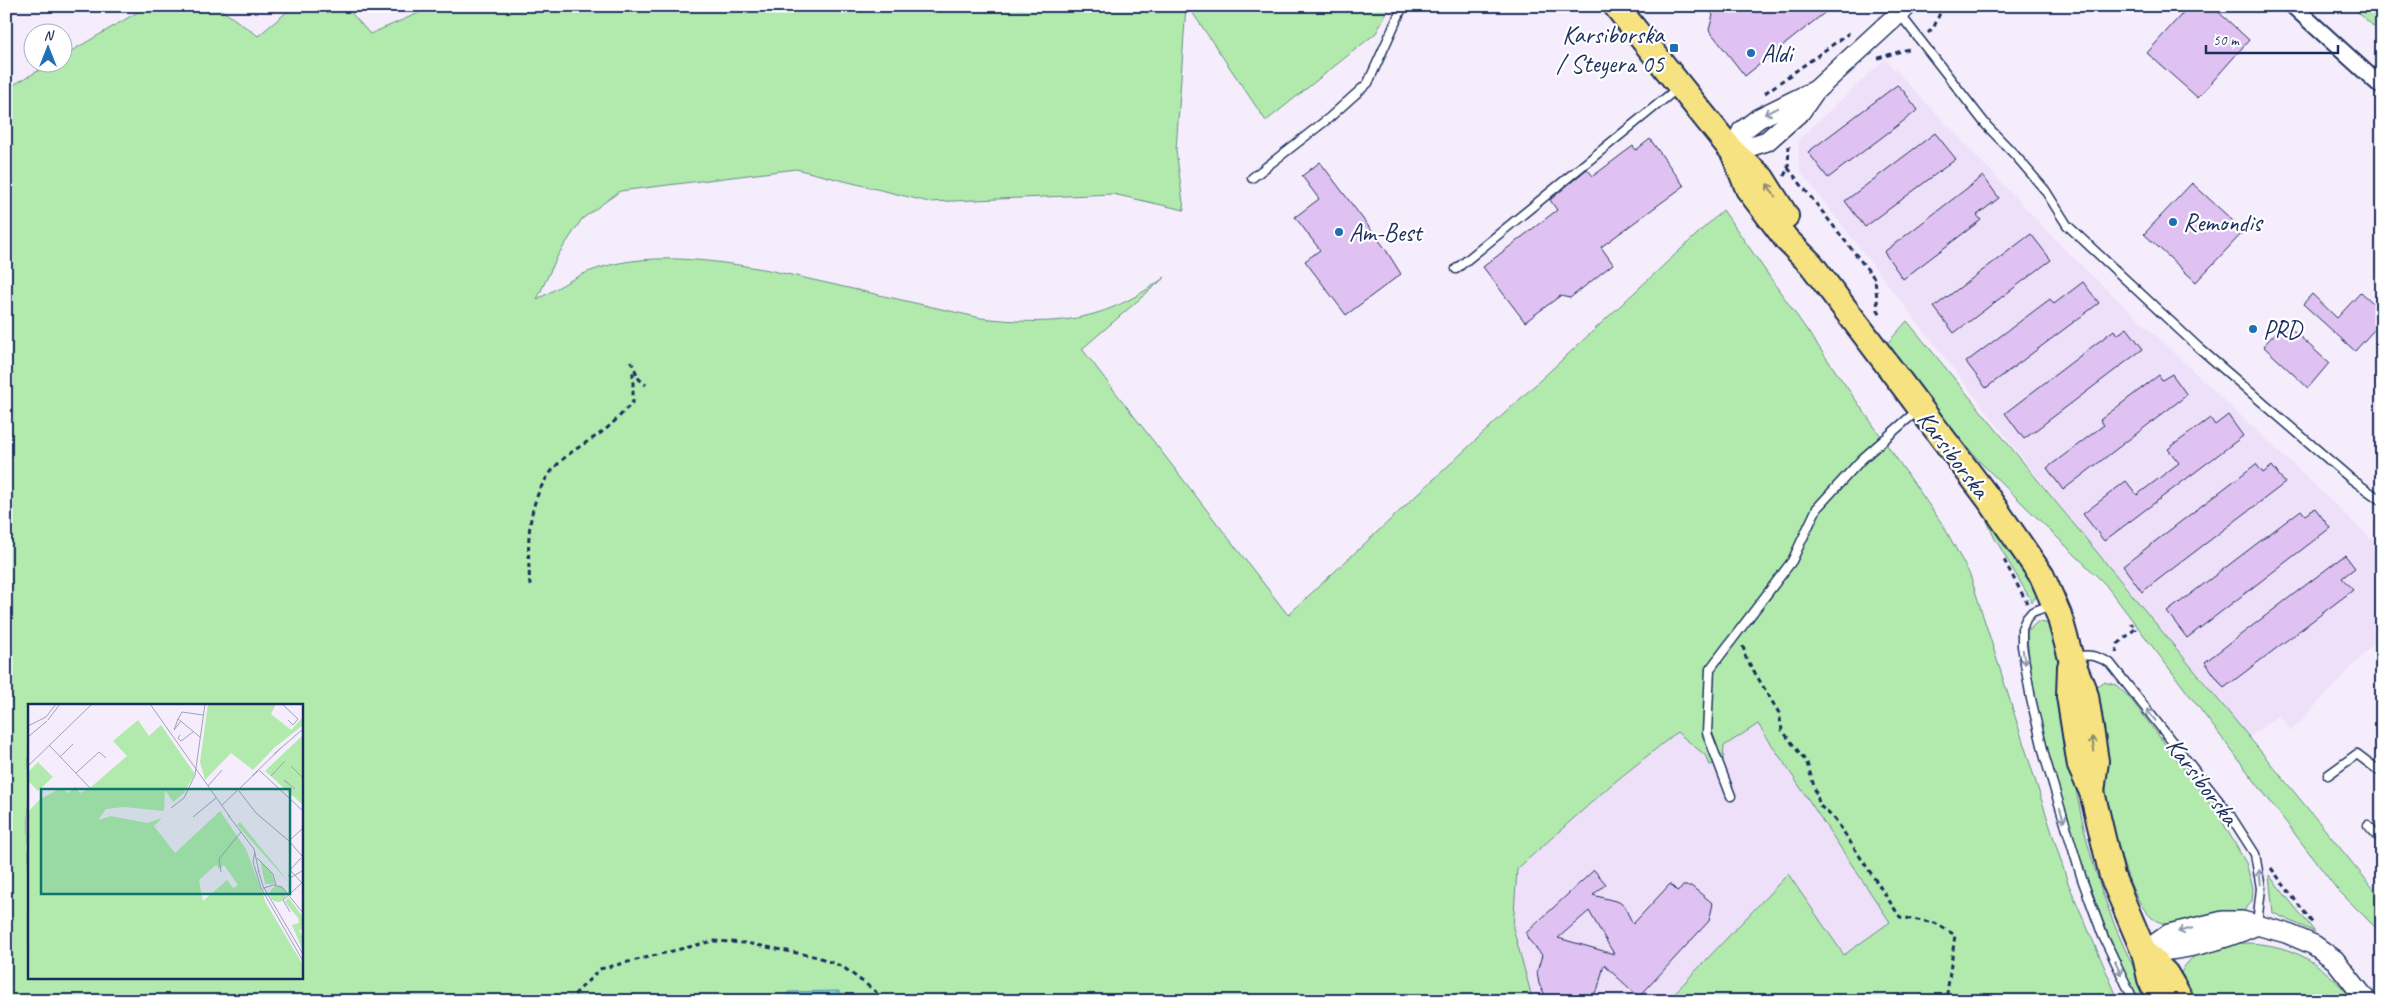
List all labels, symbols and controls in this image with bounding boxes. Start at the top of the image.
place label: Karsiborska / Steyera 05 [1556,19,1666,80]
north arrow [22,22,72,72]
scale bar [2206,22,2338,54]
text: N [44,27,55,44]
text: 50 m [2213,31,2240,50]
place label: Aldi [1761,38,1796,70]
marker: Karsiborska / Steyera 05 [1668,42,1680,54]
marker: Aldi [1745,47,1757,59]
one-way arrow [1764,107,1779,116]
one-way arrow [1765,184,1775,198]
place label: Remondis [2183,207,2264,239]
marker: Remondis [2167,216,2179,228]
place label: Am-Best [1349,217,1424,249]
marker: Am-Best [1333,226,1345,238]
place label: PRD [2263,314,2304,346]
marker: PRD [2247,323,2259,335]
street label: Karsiborska [1910,404,1998,507]
one-way arrow [2019,649,2029,665]
inset map [28,704,302,980]
one-way arrow [2146,709,2157,722]
street label: Karsiborska [2159,731,2247,834]
one-way arrow [2088,736,2098,752]
one-way arrow [2058,807,2068,823]
one-way arrow [2255,869,2265,885]
one-way arrow [2177,926,2193,935]
one-way arrow [2114,960,2123,975]

